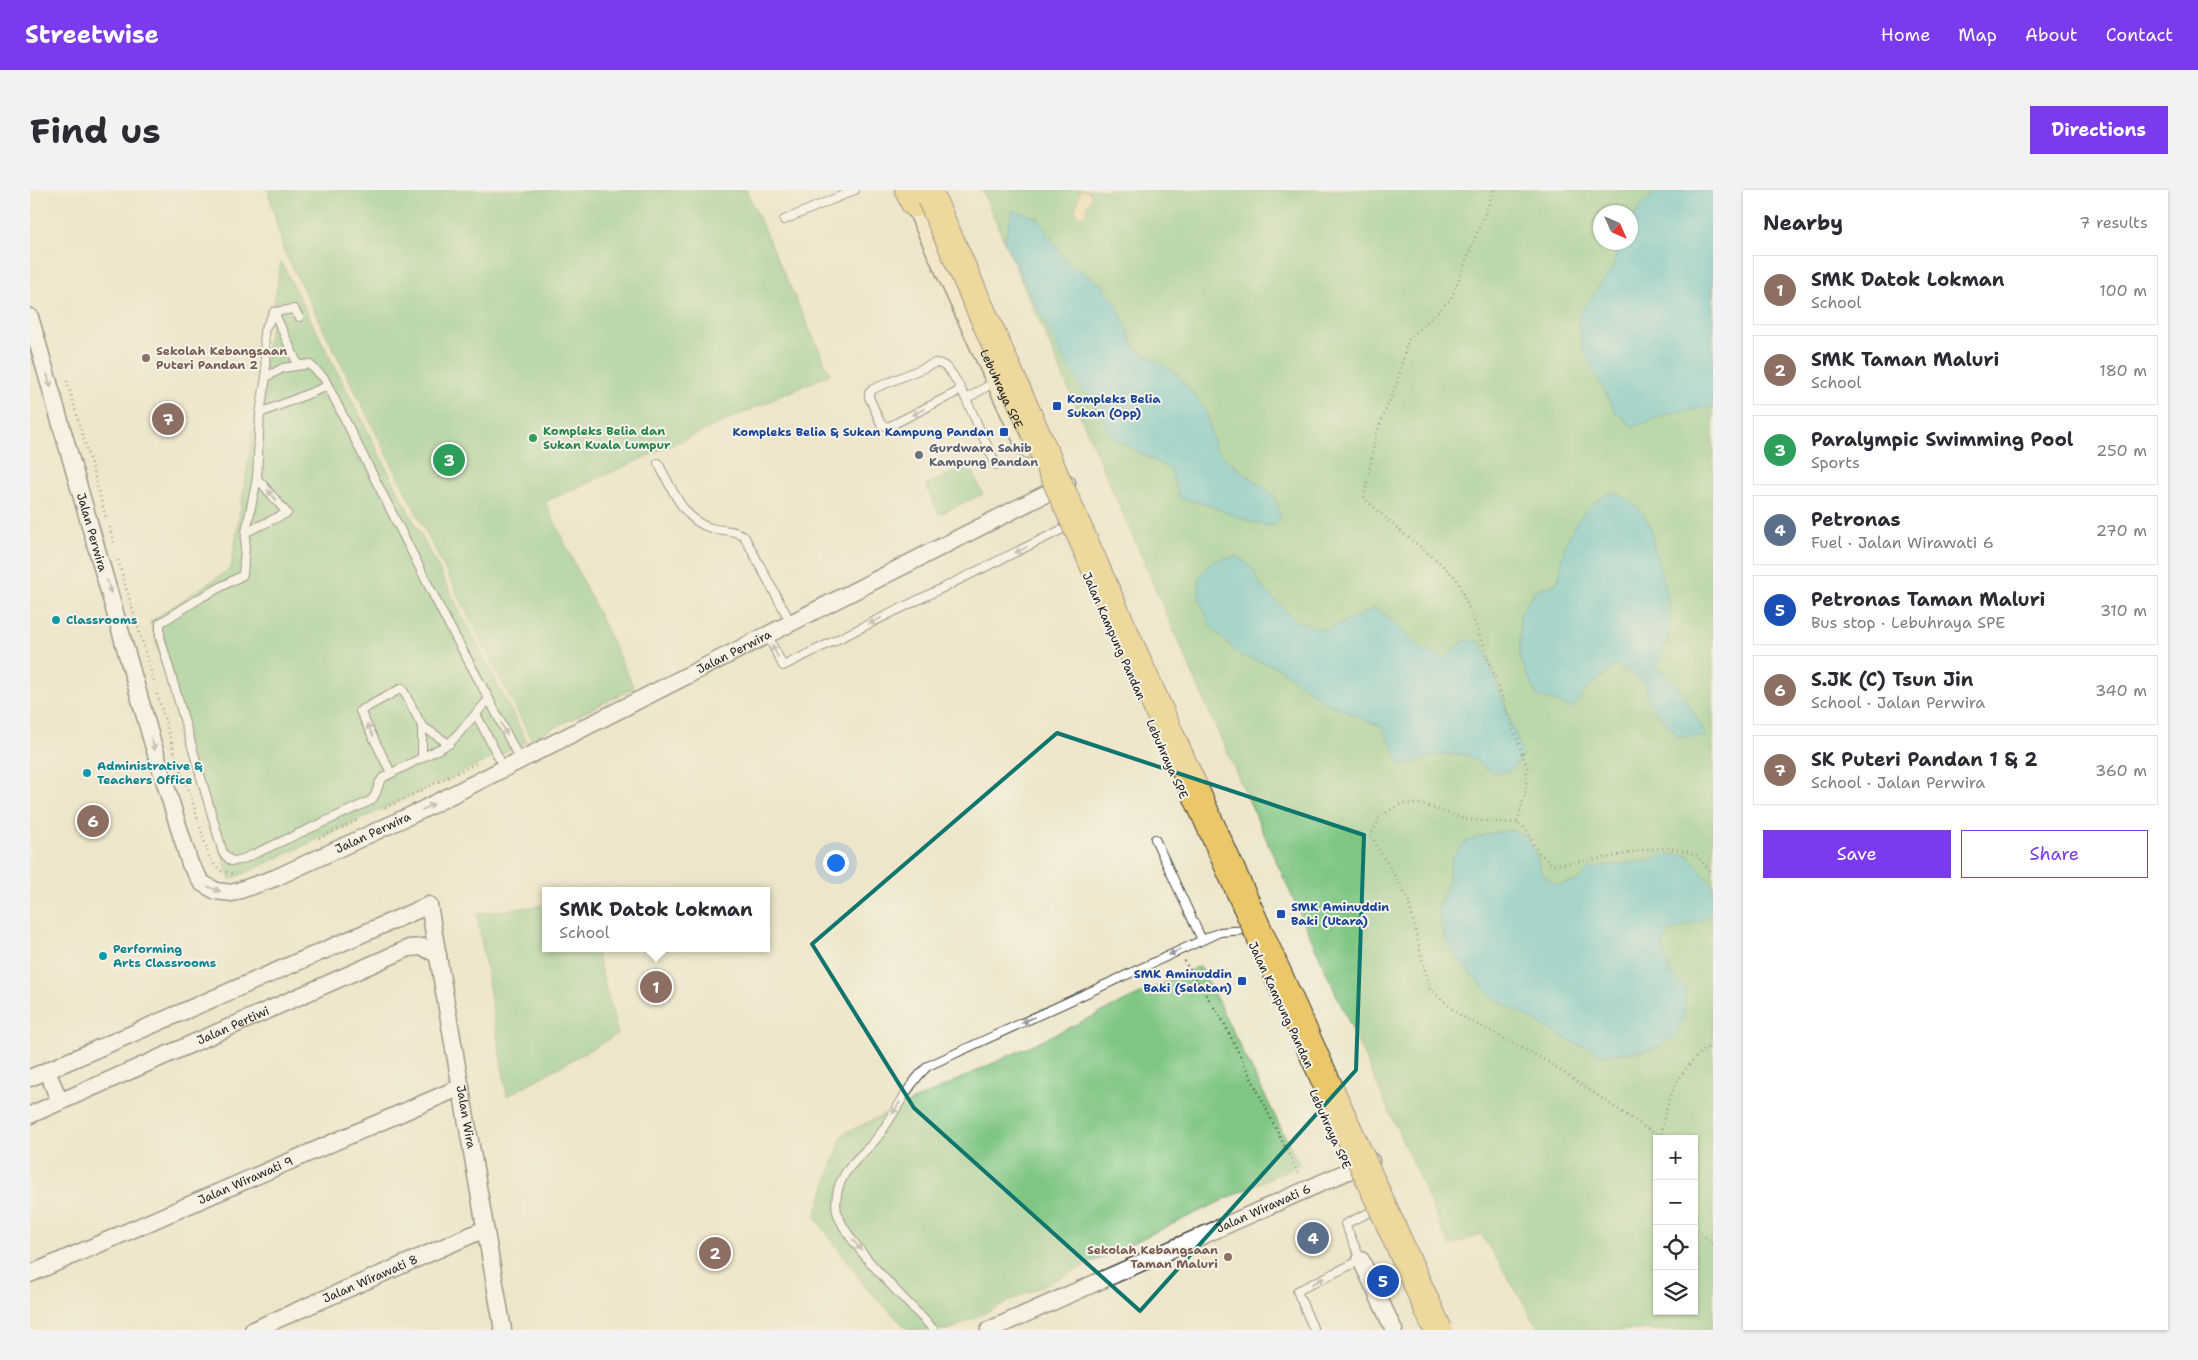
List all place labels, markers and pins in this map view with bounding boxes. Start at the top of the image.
place label: Sekolah Kebangsaan Puteri Pandan 2 [156,343,287,373]
marker: Sekolah Kebangsaan Puteri Pandan 2 [140,352,152,364]
place label: Kompleks Belia Sukan (Opp) [1067,391,1161,421]
pin: 7 [152,400,184,438]
marker: Kompleks Belia Sukan (Opp) [1051,400,1063,412]
place label: Kompleks Belia dan Sukan Kuala Lumpur [543,423,671,453]
place label: Kompleks Belia & Sukan Kampung Pandan [732,424,994,440]
marker: Kompleks Belia & Sukan Kampung Pandan [998,426,1010,438]
marker: Kompleks Belia dan Sukan Kuala Lumpur [527,432,539,444]
place label: Gurdwara Sahib Kampung Pandan [929,440,1038,470]
pin: 3 [433,441,465,479]
marker: Gurdwara Sahib Kampung Pandan [913,449,925,461]
place label: Classrooms [66,612,137,628]
marker: Classrooms [50,614,62,626]
place label: Administrative & Teachers Office [97,758,203,788]
marker: Administrative & Teachers Office [81,767,93,779]
pin: 6 [77,802,109,840]
place label: SMK Aminuddin Baki (Utara) [1291,899,1389,929]
marker: SMK Aminuddin Baki (Utara) [1275,908,1287,920]
place label: Performing Arts Classrooms [113,941,216,971]
marker: Performing Arts Classrooms [97,950,109,962]
place label: SMK Aminuddin Baki (Selatan) [1134,966,1232,996]
pin: 1 [640,968,672,1006]
marker: SMK Aminuddin Baki (Selatan) [1236,975,1248,987]
pin: 4 [1297,1219,1329,1257]
pin: 2 [699,1234,731,1272]
place label: Sekolah Kebangsaan Taman Maluri [1087,1242,1218,1272]
marker: Sekolah Kebangsaan Taman Maluri [1222,1251,1234,1263]
pin: 5 [1367,1262,1399,1300]

